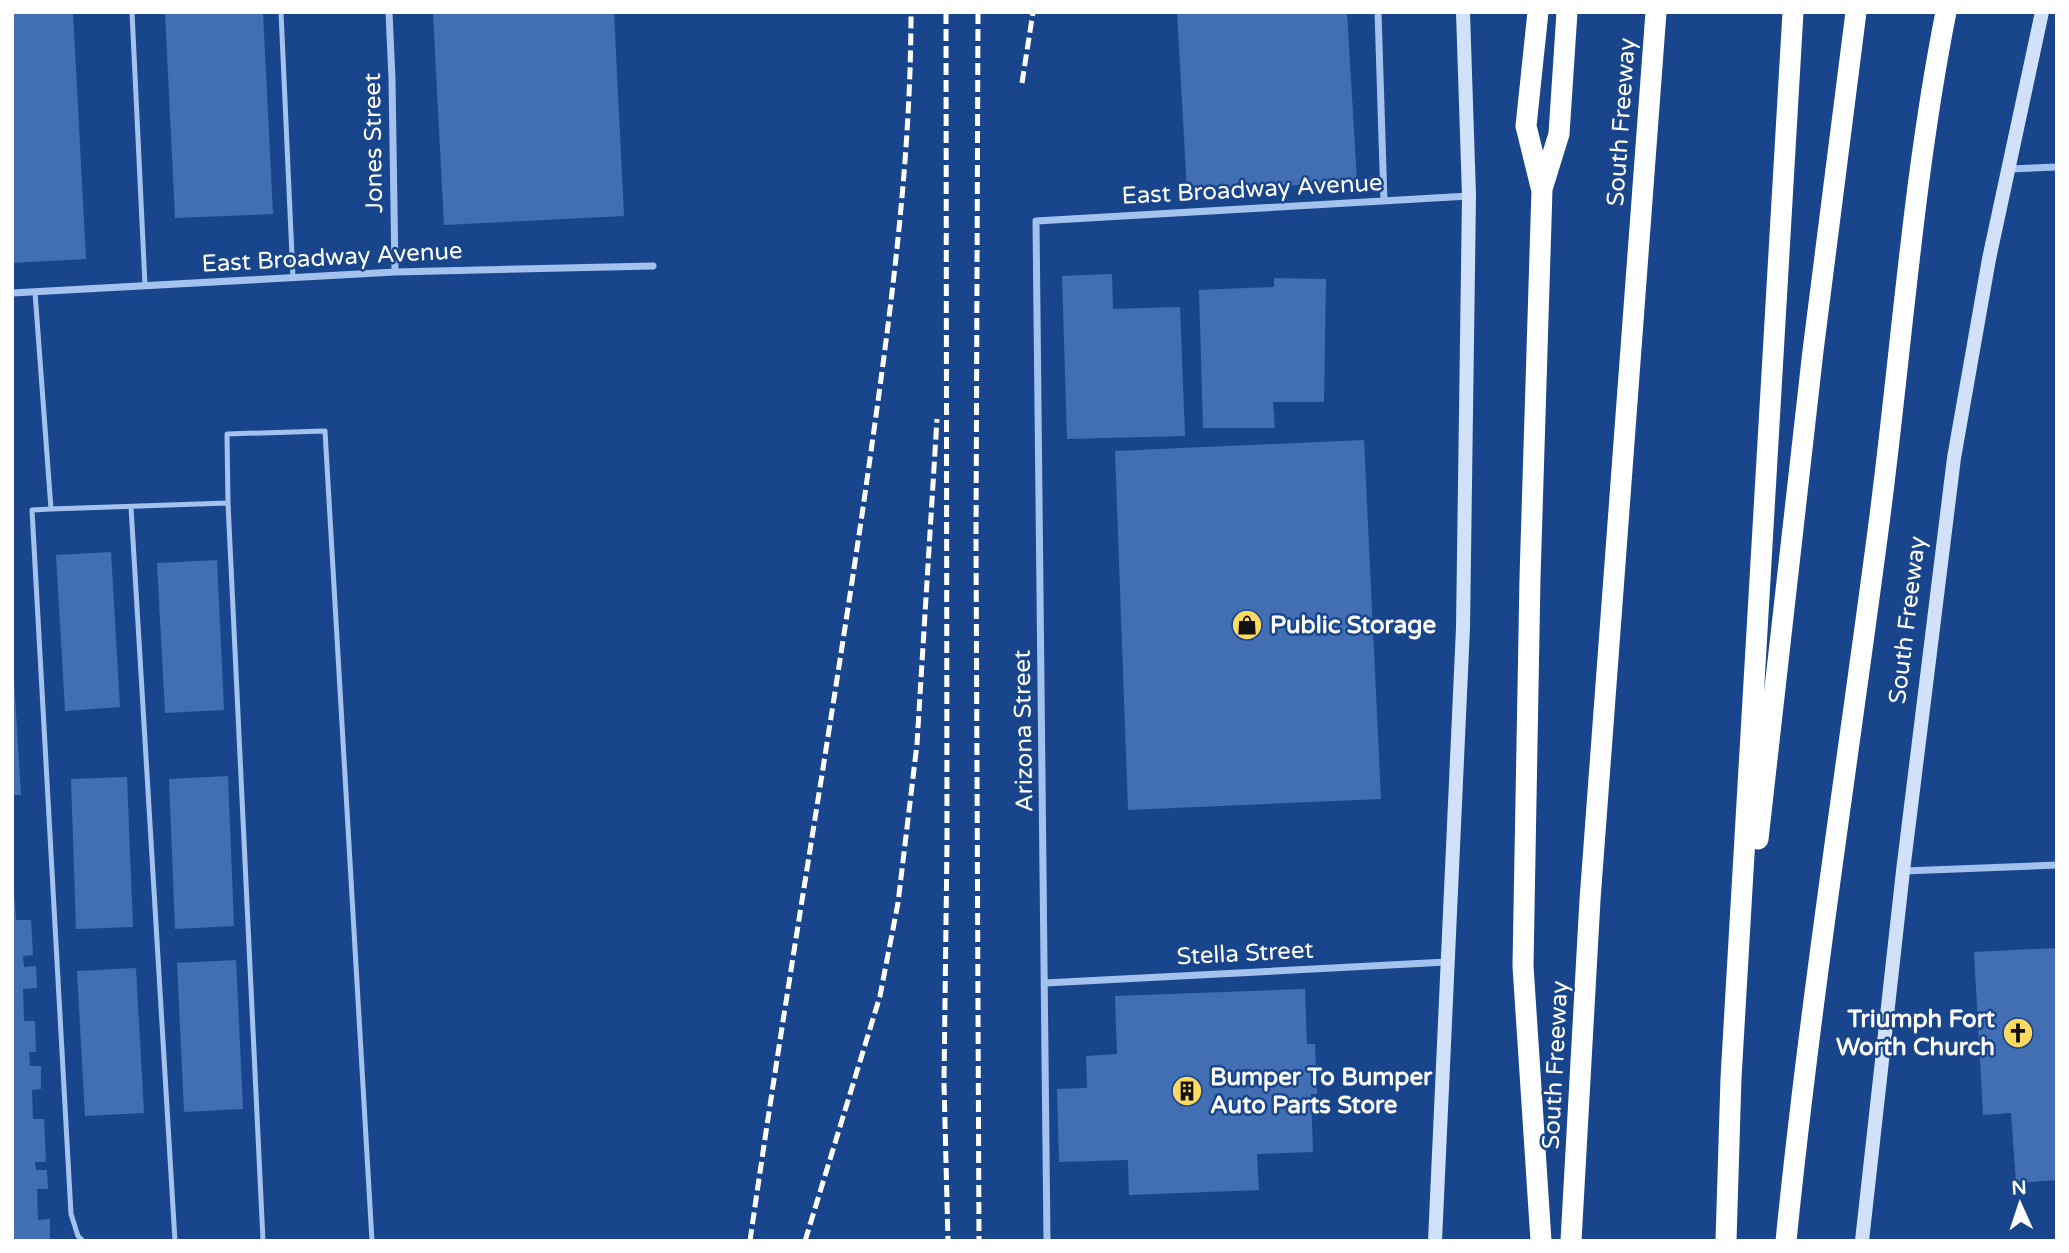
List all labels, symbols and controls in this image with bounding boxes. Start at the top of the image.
street label: South Freeway [1601,37,1642,207]
street label: Jones Street [358,73,389,213]
street label: East Broadway Avenue [1121,168,1383,211]
street label: East Broadway Avenue [201,236,463,279]
street label: South Freeway [1883,534,1932,706]
shop icon: Public Storage [1230,608,1264,642]
place label: Public Storage [1270,611,1436,640]
street label: Arizona Street [1008,650,1039,812]
street label: Stella Street [1176,935,1314,972]
street label: South Freeway [1537,980,1574,1150]
place label: Triumph Fort Worth Church [1836,1005,1996,1062]
church icon: Triumph Fort Worth Church [2001,1016,2035,1050]
place label: Bumper To Bumper Auto Parts Store [1210,1063,1433,1120]
building icon: Bumper To Bumper Auto Parts Store [1170,1074,1204,1108]
north arrow [1985,1169,2055,1239]
text: N [2011,1177,2027,1199]

